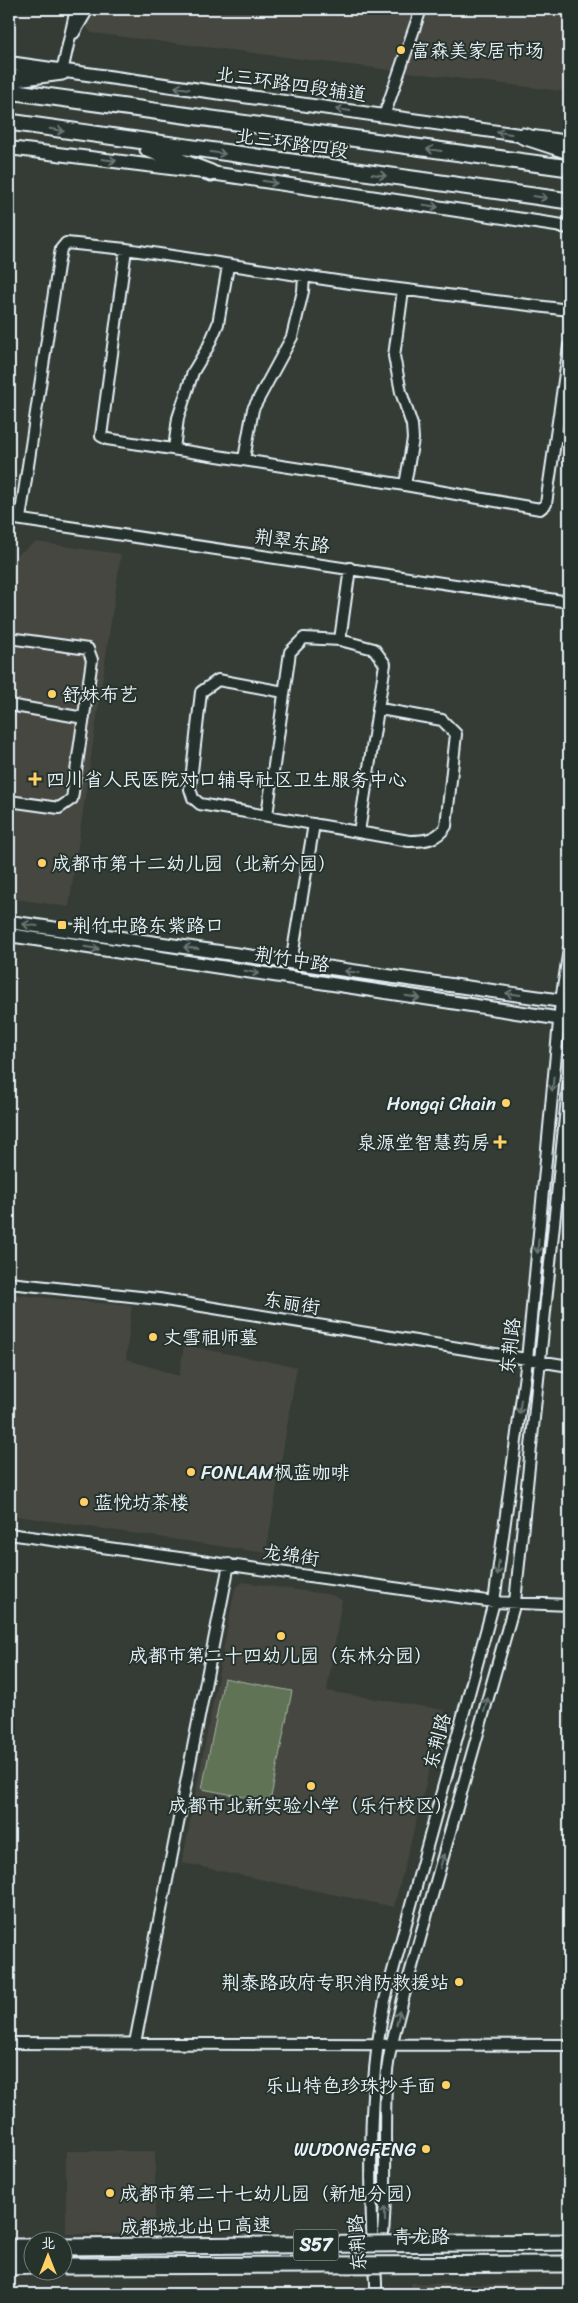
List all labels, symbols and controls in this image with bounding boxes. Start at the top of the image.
place label: 富森美家居市场 [411,34,544,67]
marker: 富森美家居市场 [395,44,407,56]
street label: 北三环路四段辅道 [213,57,369,111]
one-way arrow [174,83,190,93]
one-way arrow [335,105,351,115]
street label: 北三环路四段 [233,119,351,167]
one-way arrow [49,125,65,135]
one-way arrow [496,128,512,138]
one-way arrow [427,144,443,154]
one-way arrow [209,148,225,158]
one-way arrow [101,155,117,165]
one-way arrow [370,170,386,180]
one-way arrow [262,177,278,187]
one-way arrow [531,192,547,202]
one-way arrow [423,201,439,211]
street label: 荆翠东路 [252,519,332,563]
place label: 舒妹布艺 [62,678,138,711]
marker: 舒妹布艺 [46,688,58,700]
place label: 四川省人民医院对口辅导社区卫生服务中心 [46,763,407,796]
marker: 四川省人民医院对口辅导社区卫生服务中心 [28,772,42,786]
place label: 成都市第十二幼儿园（北新分园） [52,847,337,880]
marker: 成都市第十二幼儿园（北新分园） [36,857,48,869]
place label: 荆竹中路东紫路口 [72,909,224,942]
one-way arrow [22,919,38,929]
marker: 荆竹中路东紫路口 [56,919,68,931]
street label: 荆竹中路 [252,937,332,981]
one-way arrow [83,943,99,953]
one-way arrow [183,943,199,953]
one-way arrow [344,966,360,976]
one-way arrow [244,968,260,978]
one-way arrow [505,989,521,999]
one-way arrow [405,992,421,1002]
one-way arrow [548,1076,558,1092]
place label: Hongqi Chain [387,1087,496,1120]
marker: Hongqi Chain [500,1097,512,1109]
place label: 泉源堂智慧药房 [357,1126,490,1159]
marker: 泉源堂智慧药房 [494,1136,506,1148]
one-way arrow [533,1238,543,1254]
street label: 东丽街 [261,1282,323,1324]
street label: 东荆路 [490,1316,530,1376]
place label: 丈雪祖师墓 [163,1321,258,1354]
marker: 丈雪祖师墓 [147,1331,159,1343]
one-way arrow [515,1399,525,1415]
place label: FONLAM枫蓝咖啡 [201,1456,350,1489]
marker: FONLAM枫蓝咖啡 [185,1466,197,1478]
place label: 蓝悦坊茶楼 [94,1486,189,1519]
marker: 蓝悦坊茶楼 [78,1496,90,1508]
street label: 龙绵街 [260,1535,322,1575]
one-way arrow [493,1560,503,1576]
marker: 成都市第二十四幼儿园（东林分园） [275,1630,287,1642]
place label: 成都市第二十四幼儿园（东林分园） [129,1639,433,1672]
one-way arrow [482,1698,491,1714]
street label: 东荆路 [414,1709,460,1773]
marker: 成都市北新实验小学（乐行校区） [305,1780,317,1792]
place label: 成都市北新实验小学（乐行校区） [168,1789,454,1822]
one-way arrow [437,1854,447,1870]
place label: 荆泰路政府专职消防救援站 [221,1966,449,1999]
marker: 荆泰路政府专职消防救援站 [453,1976,465,1988]
one-way arrow [394,2011,404,2027]
place label: 乐山特色珍珠抄手面 [265,2069,436,2102]
marker: 乐山特色珍珠抄手面 [440,2079,452,2091]
place label: WUDONGFENG [294,2133,416,2166]
marker: WUDONGFENG [420,2143,432,2155]
place label: 成都市第二十七幼儿园（新旭分园） [120,2177,424,2210]
marker: 成都市第二十七幼儿园（新旭分园） [104,2187,116,2199]
one-way arrow [380,2207,390,2223]
street label: 成都城北出口高速 [120,2208,272,2244]
street label: 东荆路 [339,2213,375,2273]
street label: 青龙路 [392,2220,450,2253]
north arrow [22,2230,72,2280]
road number: S57 [294,2230,338,2260]
text: 北 [41,2231,55,2256]

